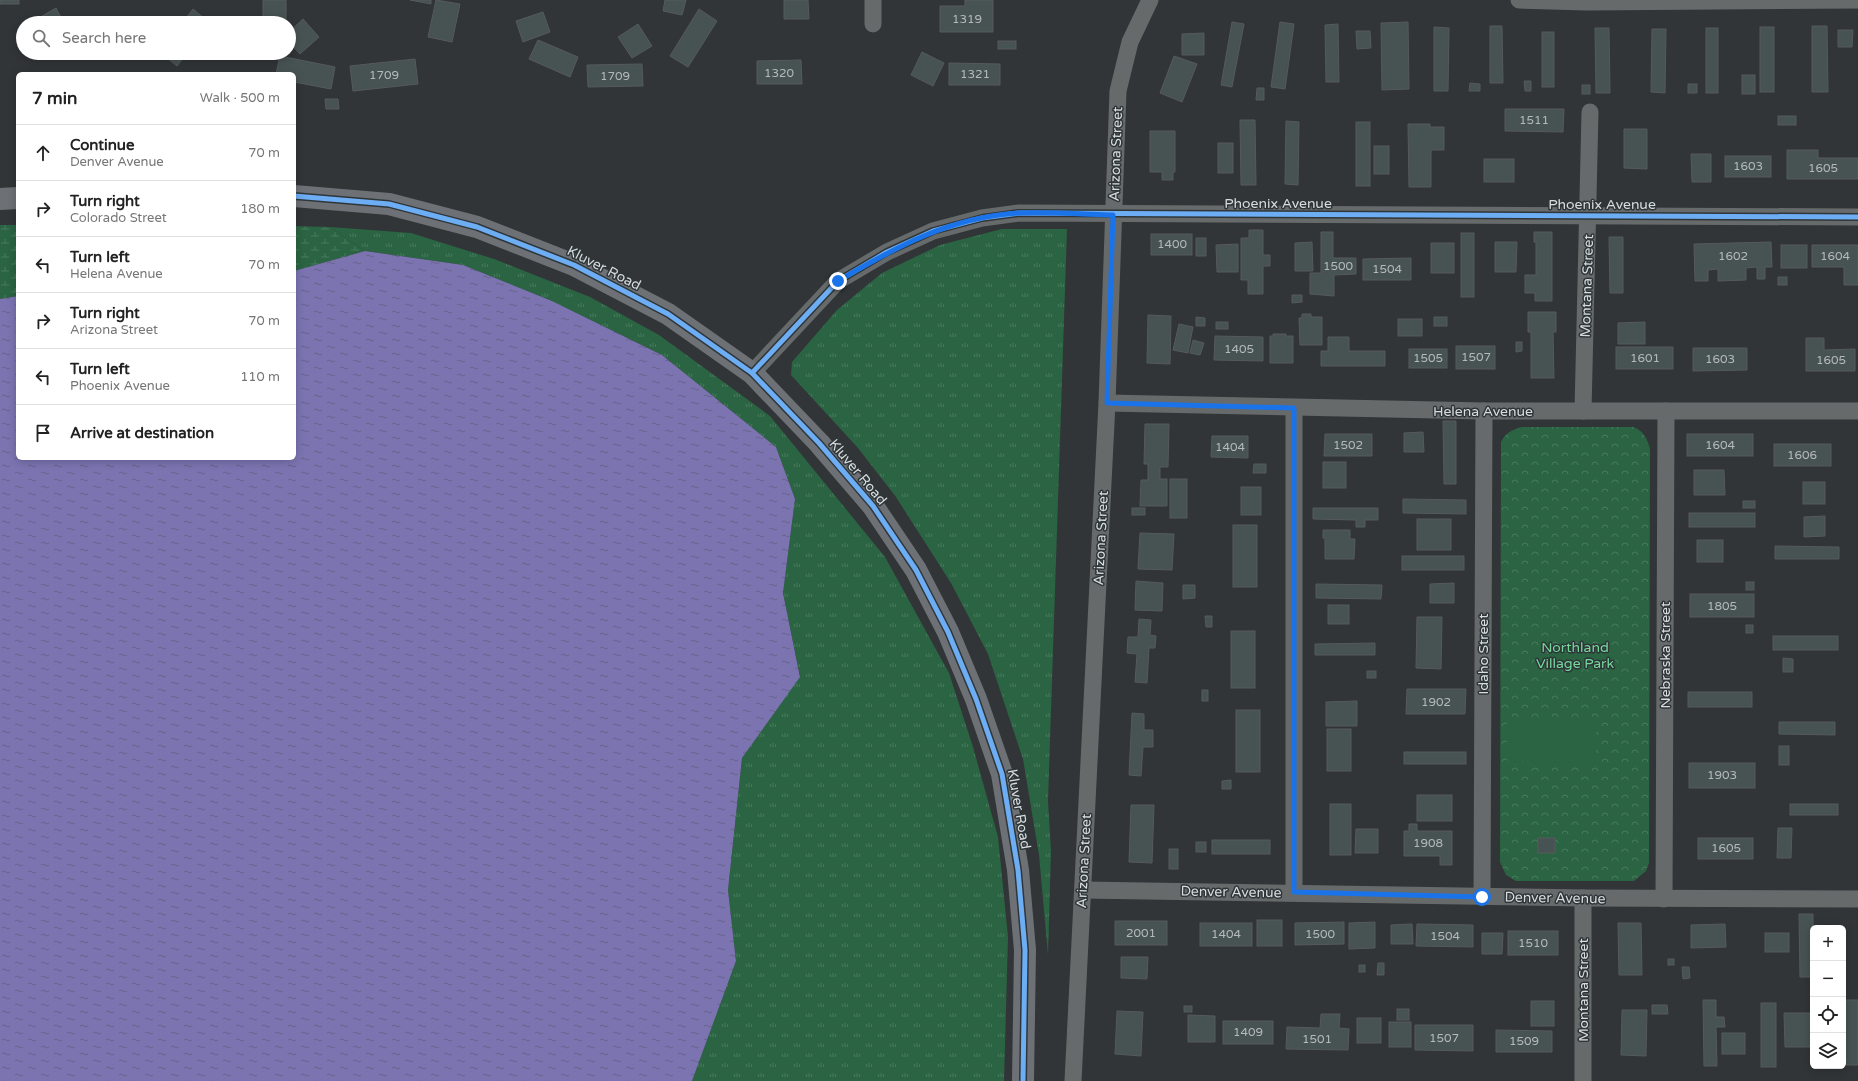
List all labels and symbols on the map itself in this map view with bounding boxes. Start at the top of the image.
house number: 1319 [952,12,982,26]
house number: 1320 [764,66,795,80]
house number: 1321 [960,67,990,81]
house number: 1709 [369,68,399,82]
house number: 1709 [600,69,630,83]
street label: Arizona Street [1106,106,1126,202]
house number: 1511 [1519,113,1549,127]
house number: 1603 [1733,159,1763,173]
house number: 1605 [1808,161,1838,175]
street label: Phoenix Avenue [1224,195,1332,212]
street label: Phoenix Avenue [1548,196,1656,213]
street label: Montana Street [1577,233,1597,338]
house number: 1400 [1157,237,1188,251]
street label: Kluver Road [564,242,644,294]
house number: 1602 [1718,249,1748,263]
house number: 1604 [1820,249,1851,263]
house number: 1500 [1323,259,1354,273]
house number: 1504 [1372,262,1403,276]
route end [829,272,847,290]
house number: 1405 [1224,342,1254,356]
house number: 1507 [1461,350,1491,364]
house number: 1505 [1413,351,1443,365]
house number: 1601 [1630,351,1660,365]
house number: 1603 [1705,352,1735,366]
house number: 1605 [1816,353,1846,367]
street label: Helena Avenue [1433,403,1533,420]
street label: Kluver Road [826,436,890,508]
house number: 1502 [1333,438,1363,452]
house number: 1604 [1705,438,1736,452]
house number: 1404 [1215,440,1246,454]
house number: 1606 [1787,448,1817,462]
street label: Arizona Street [1090,490,1112,586]
house number: 1805 [1707,599,1737,613]
street label: Nebraska Street [1657,601,1674,708]
street label: Idaho Street [1475,613,1492,695]
park label: Northland Village Park [1536,639,1614,672]
house number: 1902 [1421,695,1451,709]
street label: Kluver Road [1004,768,1034,850]
house number: 1903 [1707,768,1737,782]
street label: Arizona Street [1073,813,1095,909]
house number: 1908 [1413,836,1443,850]
house number: 1605 [1711,841,1741,855]
street label: Denver Avenue [1180,883,1282,901]
route start [1473,888,1491,906]
street label: Denver Avenue [1504,889,1606,907]
house number: 2001 [1126,926,1156,940]
house number: 1404 [1211,927,1242,941]
house number: 1500 [1305,927,1336,941]
house number: 1504 [1430,929,1461,943]
house number: 1510 [1518,936,1549,950]
street label: Montana Street [1575,938,1592,1042]
house number: 1409 [1233,1025,1263,1039]
house number: 1507 [1429,1031,1459,1045]
house number: 1501 [1302,1032,1332,1046]
house number: 1509 [1509,1034,1539,1048]

